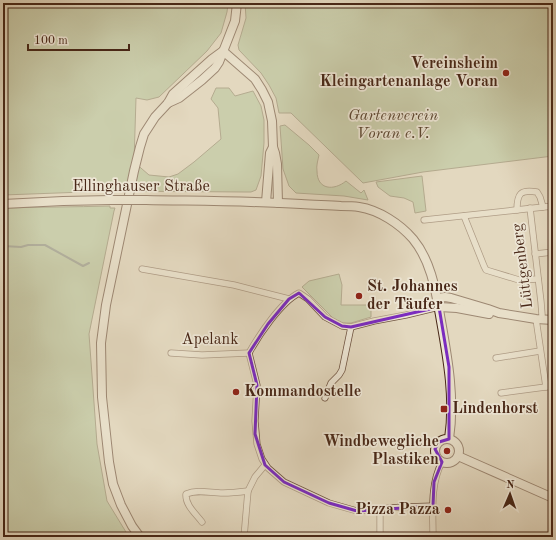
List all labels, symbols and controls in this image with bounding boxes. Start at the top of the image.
scale bar [28,26,129,52]
text: 100 m [34,35,68,47]
place label: Vereinsheim Kleingartenanlage Voran [320,56,498,90]
marker: Vereinsheim Kleingartenanlage Voran [501,68,511,78]
park label: Gartenverein Voran e.V. [348,108,438,142]
street label: Ellinghauser Straße [72,179,210,195]
street label: Lüttgenberg [510,222,536,310]
place label: St. Johannes der Täufer [367,279,458,313]
marker: St. Johannes der Täufer [354,291,364,301]
street label: Apelank [181,332,239,348]
place label: Kommandostelle [244,384,361,400]
marker: Kommandostelle [231,387,241,397]
place label: Lindenhorst [452,401,538,417]
marker: Lindenhorst [439,404,449,414]
place label: Windbewegliche Plastiken [323,434,439,468]
marker: Windbewegliche Plastiken [442,446,452,456]
north arrow [490,474,530,514]
text: N [506,480,515,491]
place label: Pizza Pazza [355,502,440,518]
marker: Pizza Pazza [443,505,453,515]

